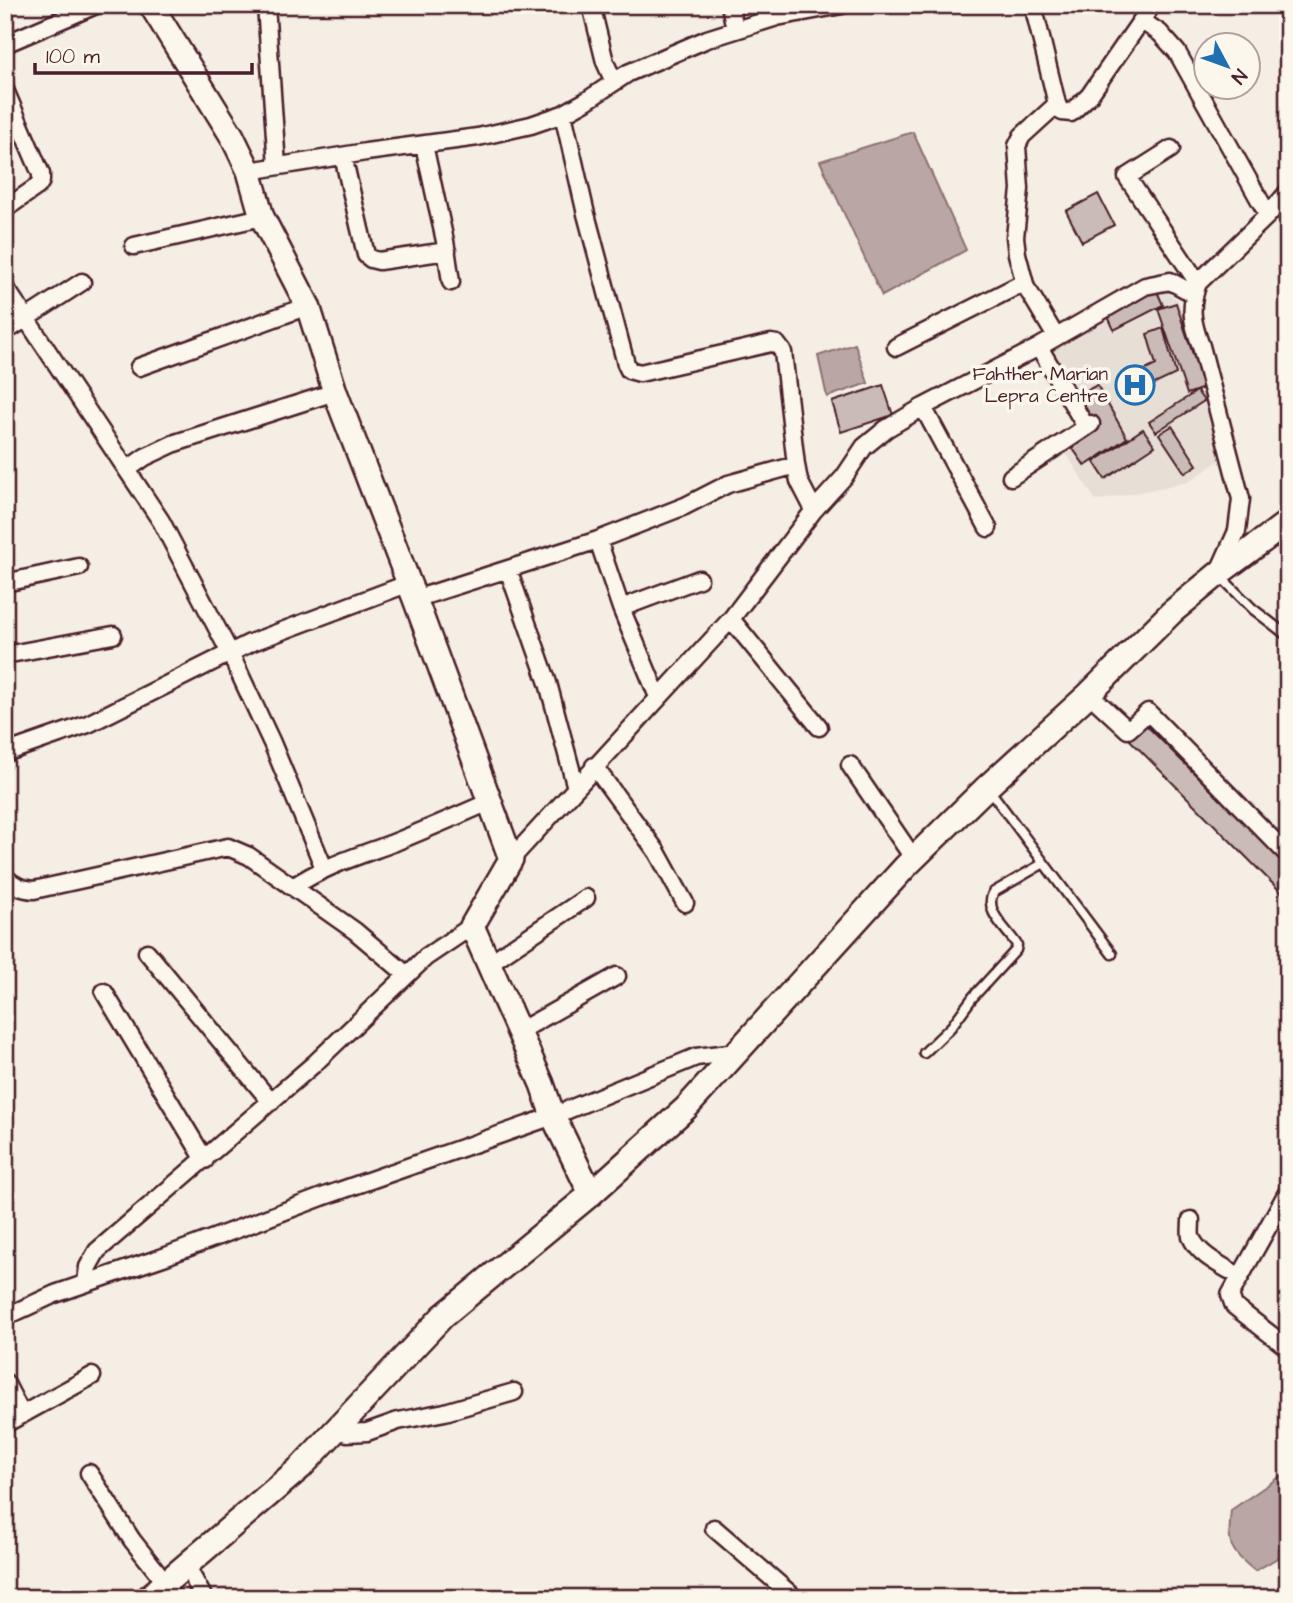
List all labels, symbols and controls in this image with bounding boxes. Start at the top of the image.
scale bar [35,32,252,76]
north arrow [1192,32,1262,102]
text: 100 m [46,42,101,71]
text: N [1225,63,1253,90]
place label: Fahther Marian Lepra Centre [972,361,1108,410]
hospital icon: Fahther Marian Lepra Centre [1114,364,1156,406]

